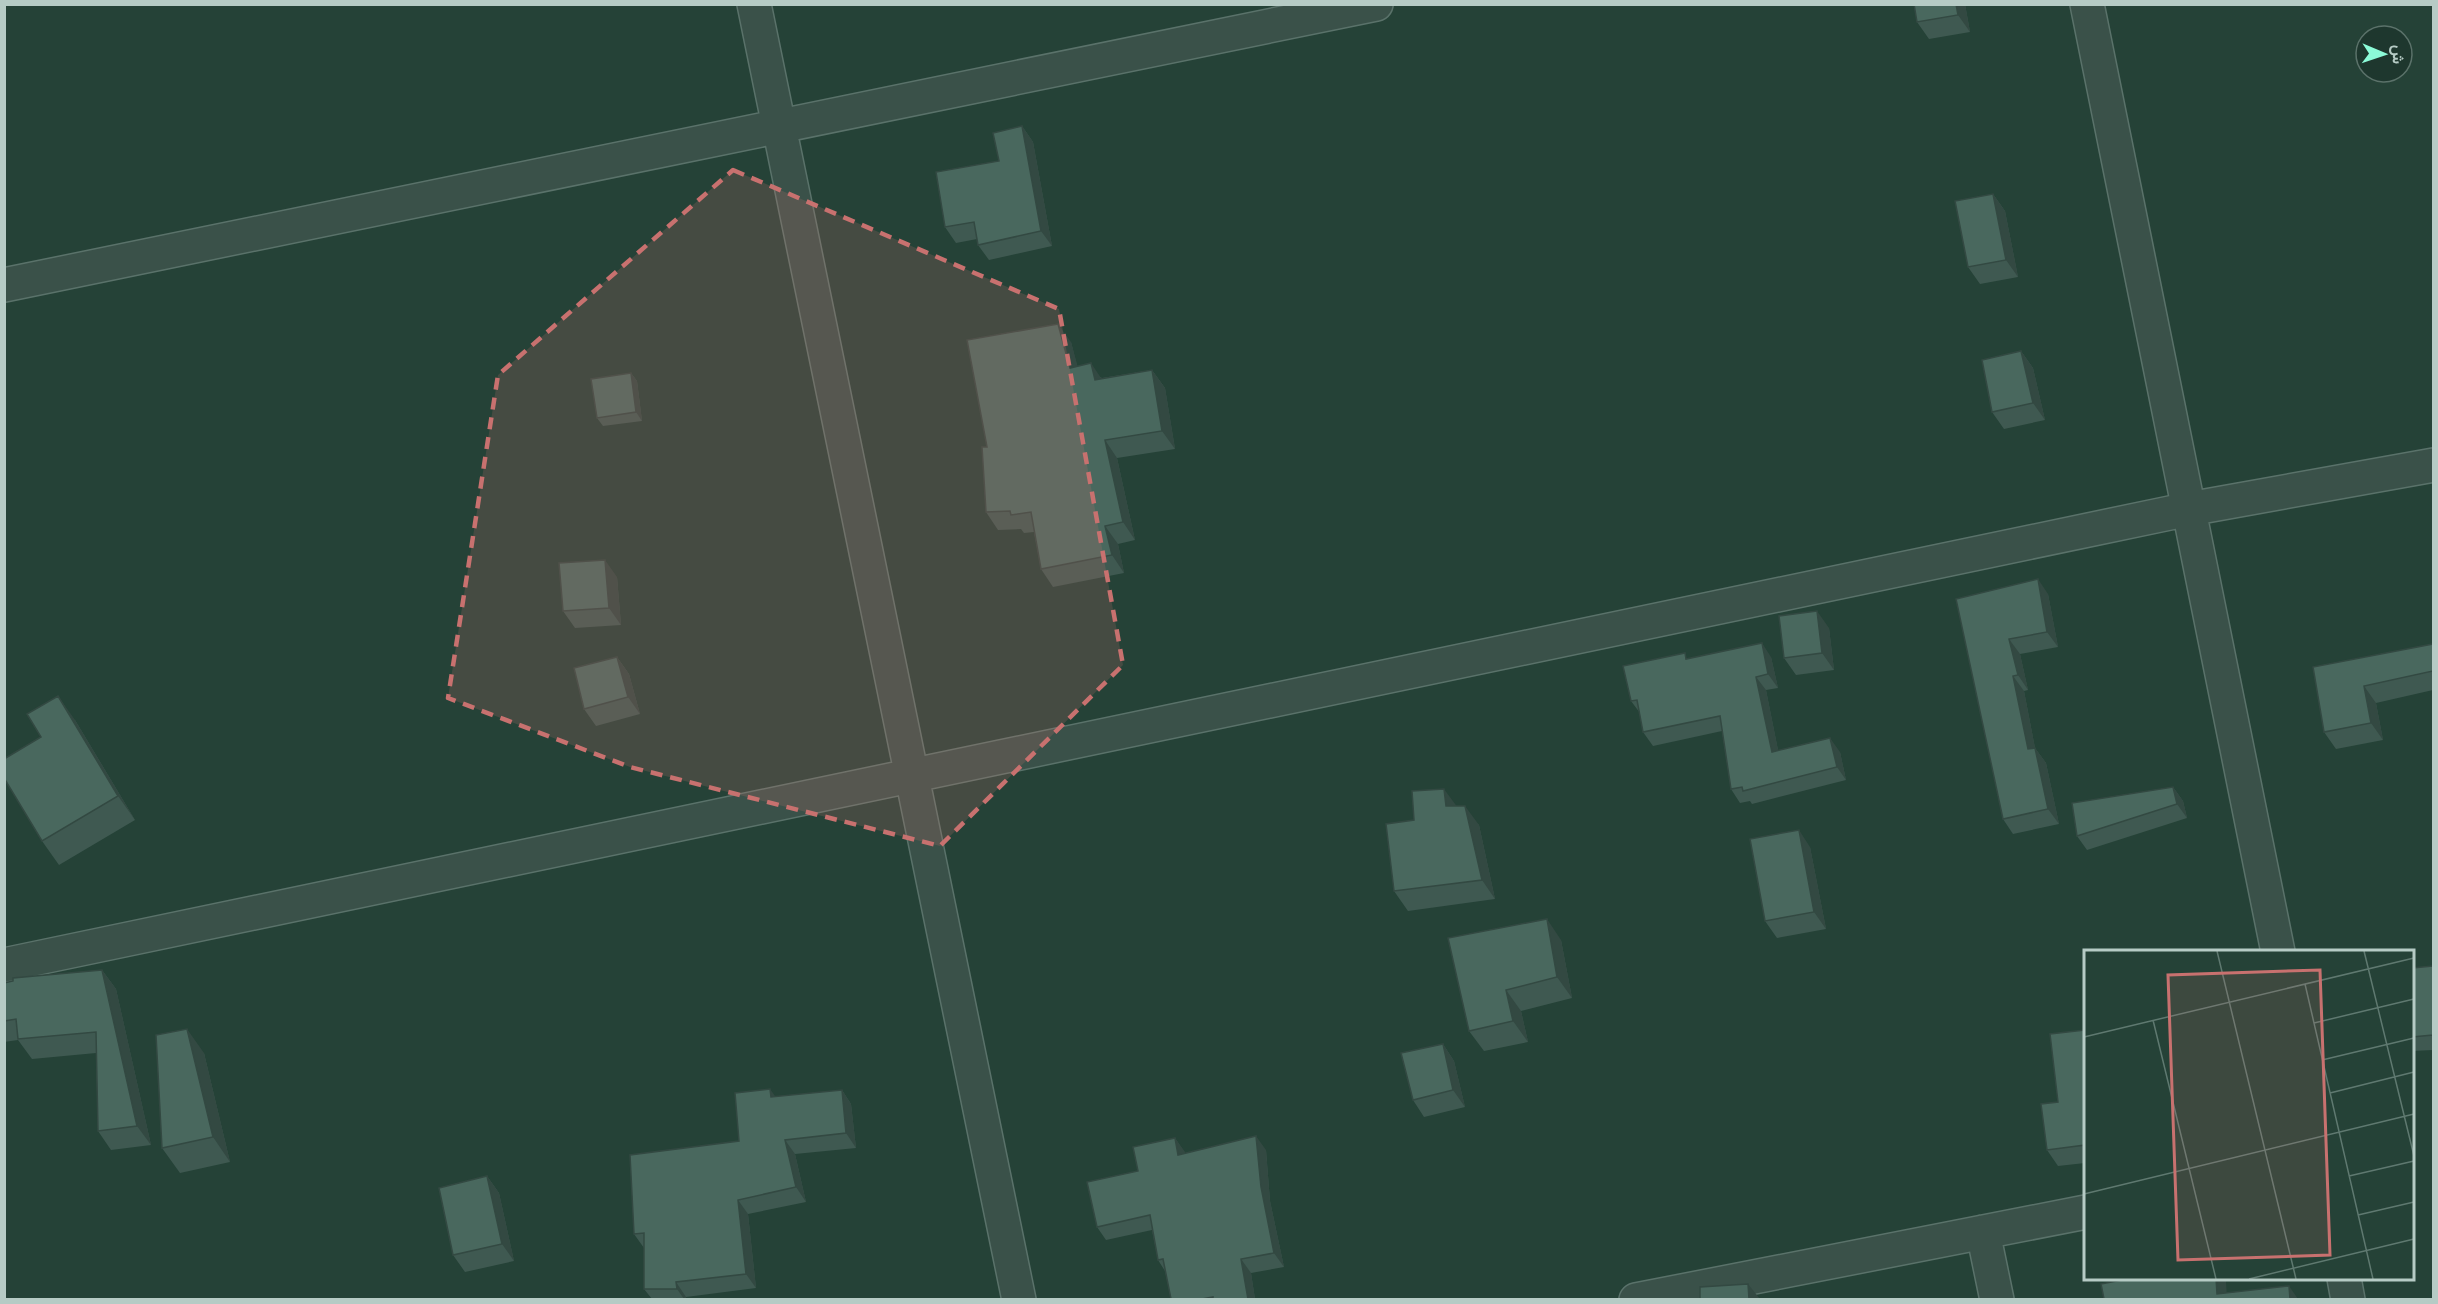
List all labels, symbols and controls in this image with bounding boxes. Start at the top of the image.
north arrow [2354,24,2414,84]
text: ش [2388,45,2408,64]
inset map [2084,950,2414,1280]

